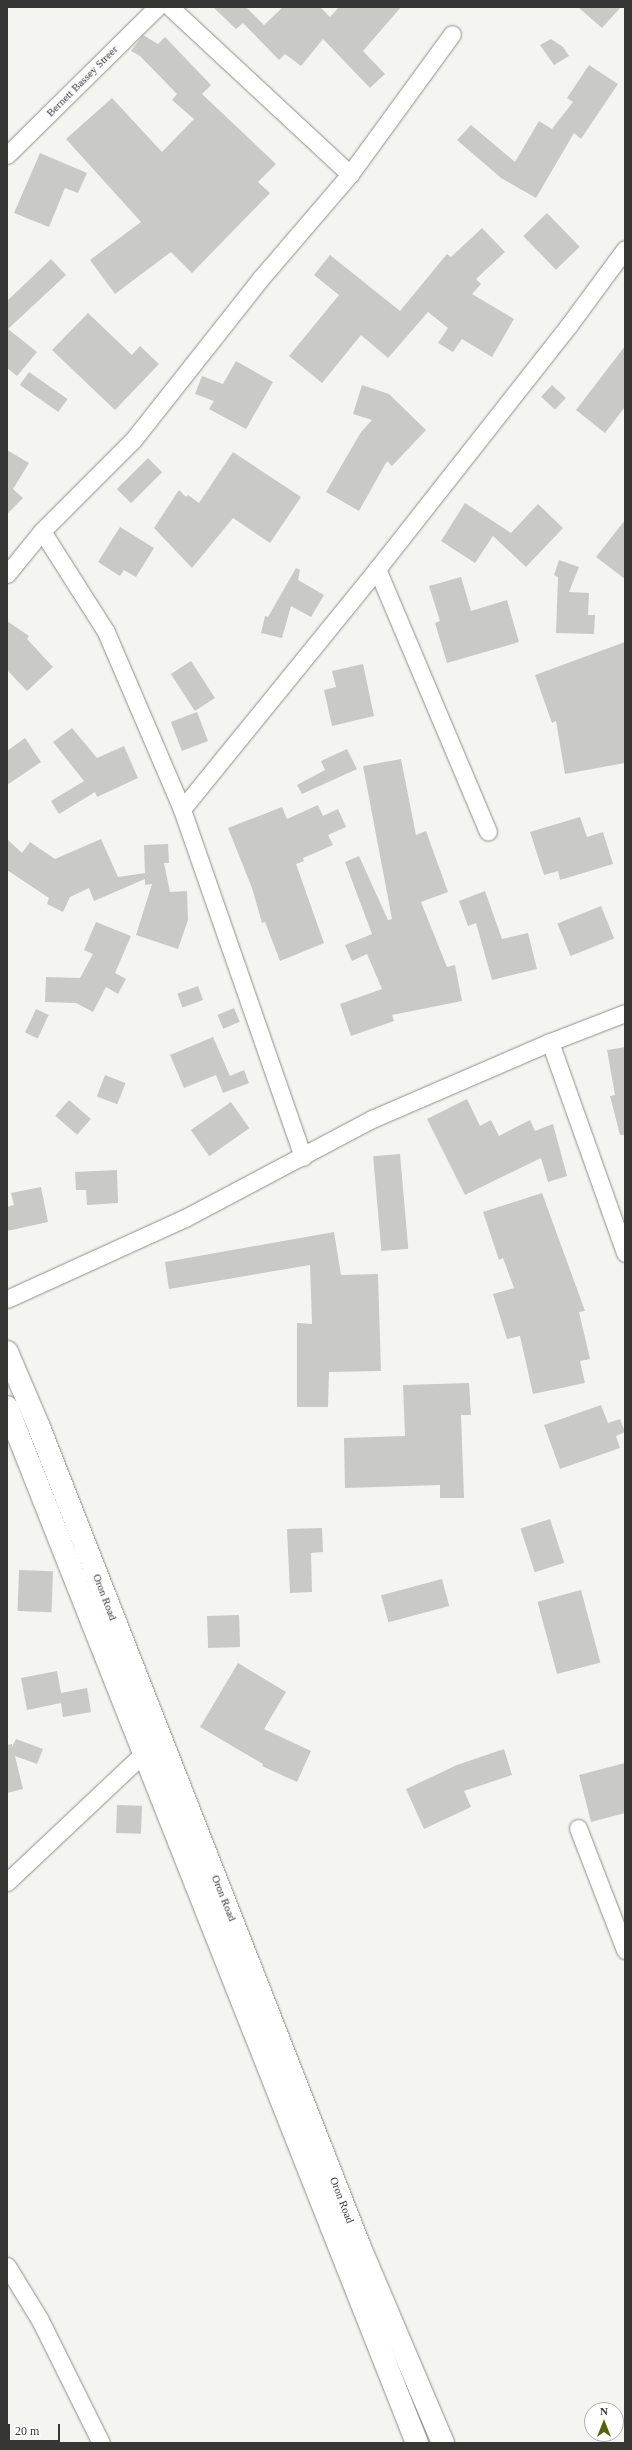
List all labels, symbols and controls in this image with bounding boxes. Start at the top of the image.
street label: Bernett Bassey Streer [44,43,120,119]
street label: Oron Road [90,1572,120,1622]
street label: Oron Road [209,1873,239,1923]
street label: Oron Road [327,2175,357,2225]
north arrow [584,2402,624,2442]
text: N [600,2405,608,2417]
scale bar [10,2416,62,2442]
text: 20 m [15,2424,39,2438]

